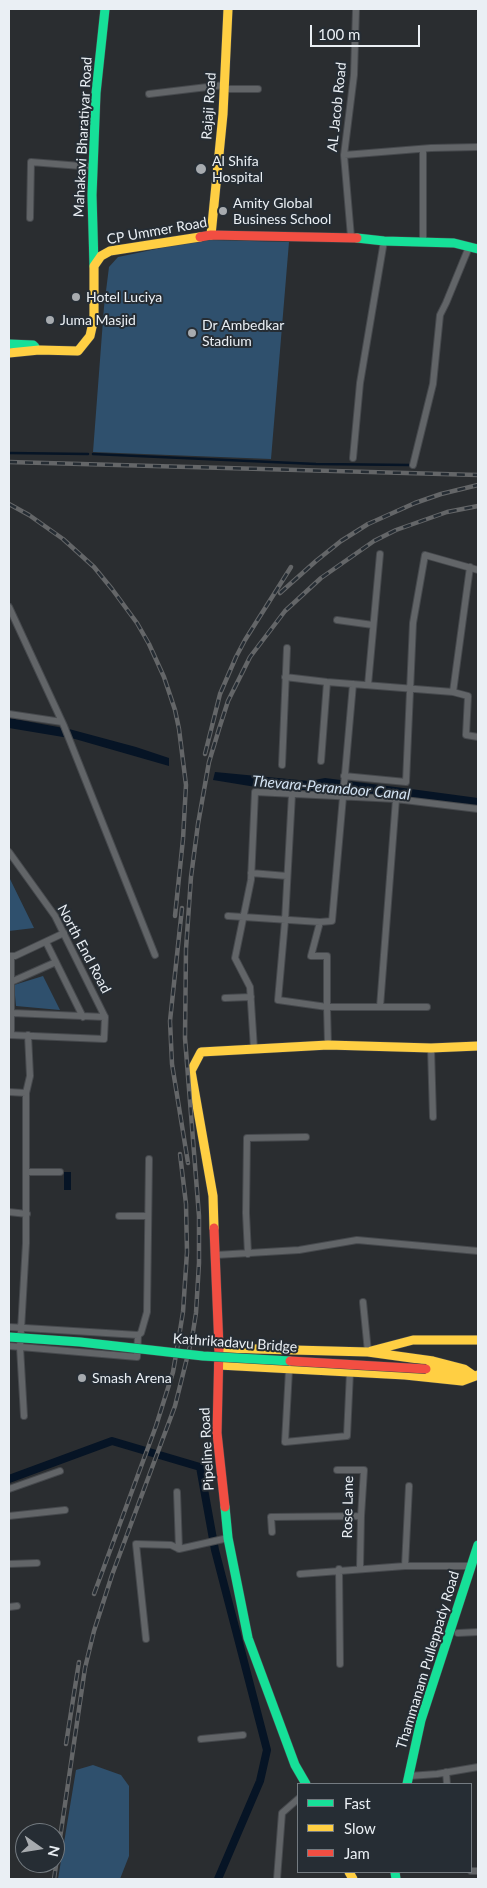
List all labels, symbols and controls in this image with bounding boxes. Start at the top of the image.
scale bar [312,15,422,47]
text: 100 m [318,25,360,43]
street label: Mahakavi Bharatiyar Road [70,56,96,218]
street label: AL Jacob Road [324,61,350,153]
street label: Rajaji Road [198,72,220,140]
place label: Al Shifa Hospital [212,153,263,186]
marker: Al Shifa Hospital [194,162,208,176]
place label: Amity Global Business School [233,195,331,228]
marker: Amity Global Business School [217,205,229,217]
street label: CP Ummer Road [106,214,208,248]
place label: Hotel Luciya [86,289,162,305]
marker: Hotel Luciya [70,291,82,303]
place label: Juma Masjid [60,312,136,328]
marker: Juma Masjid [44,314,56,326]
place label: Dr Ambedkar Stadium [202,317,284,350]
marker: Dr Ambedkar Stadium [186,327,198,339]
water label: Thevara-Perandoor Canal [251,772,411,804]
street label: North End Road [54,902,114,996]
street label: Kathrikadavu Bridge [172,1330,298,1356]
place label: Smash Arena [92,1370,172,1386]
marker: Smash Arena [76,1372,88,1384]
street label: Pipeline Road [196,1407,218,1491]
street label: Rose Lane [339,1476,357,1538]
street label: Thammanam Pulleppady Road [393,1569,463,1751]
legend [297,1783,472,1873]
text: Fast [344,1794,371,1812]
text: Slow [344,1819,376,1837]
north arrow [15,1823,65,1873]
text: N [45,1844,64,1858]
text: Jam [344,1844,370,1862]

